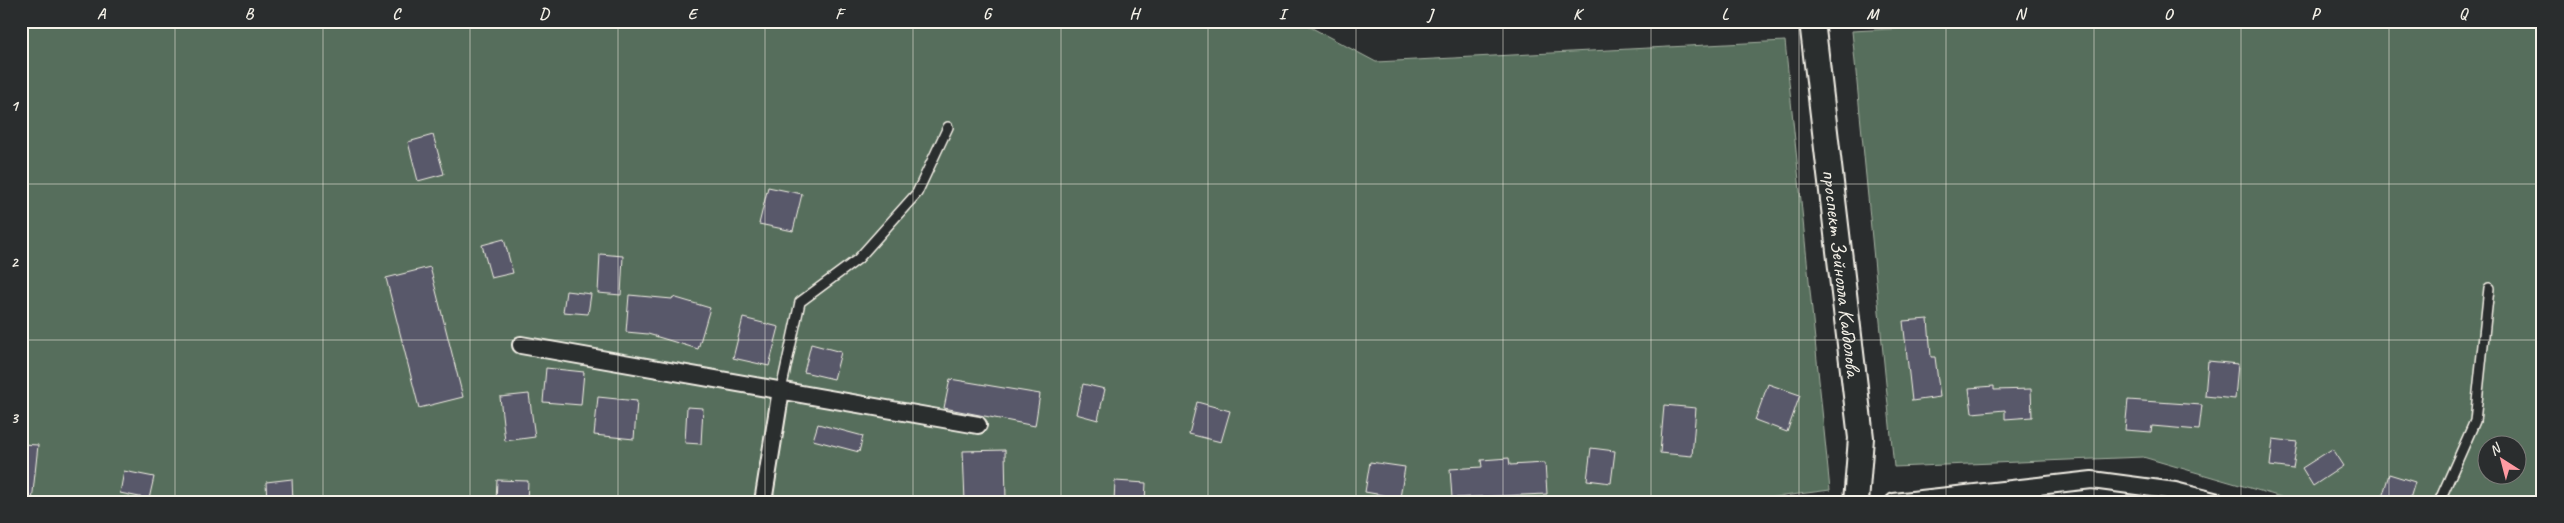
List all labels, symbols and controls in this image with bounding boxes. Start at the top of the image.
text: A [97,4,107,24]
text: B [245,4,255,24]
text: C [392,4,402,24]
text: D [539,4,550,24]
text: E [688,4,699,24]
text: F [835,4,846,24]
text: G [983,4,993,24]
text: H [1129,4,1141,24]
text: I [1279,4,1289,24]
text: J [1426,4,1435,24]
text: K [1573,4,1585,24]
text: L [1722,4,1730,24]
text: M [1866,4,1880,24]
text: N [2015,4,2028,24]
text: O [2164,4,2174,24]
text: P [2311,4,2321,24]
text: Q [2459,4,2469,24]
text: 1 [10,96,19,116]
street label: проспект Зейнолла Кабдолова [1817,168,1867,381]
text: 2 [10,252,19,272]
text: 3 [10,408,19,428]
north arrow [2476,436,2526,486]
text: N [2486,439,2505,459]

